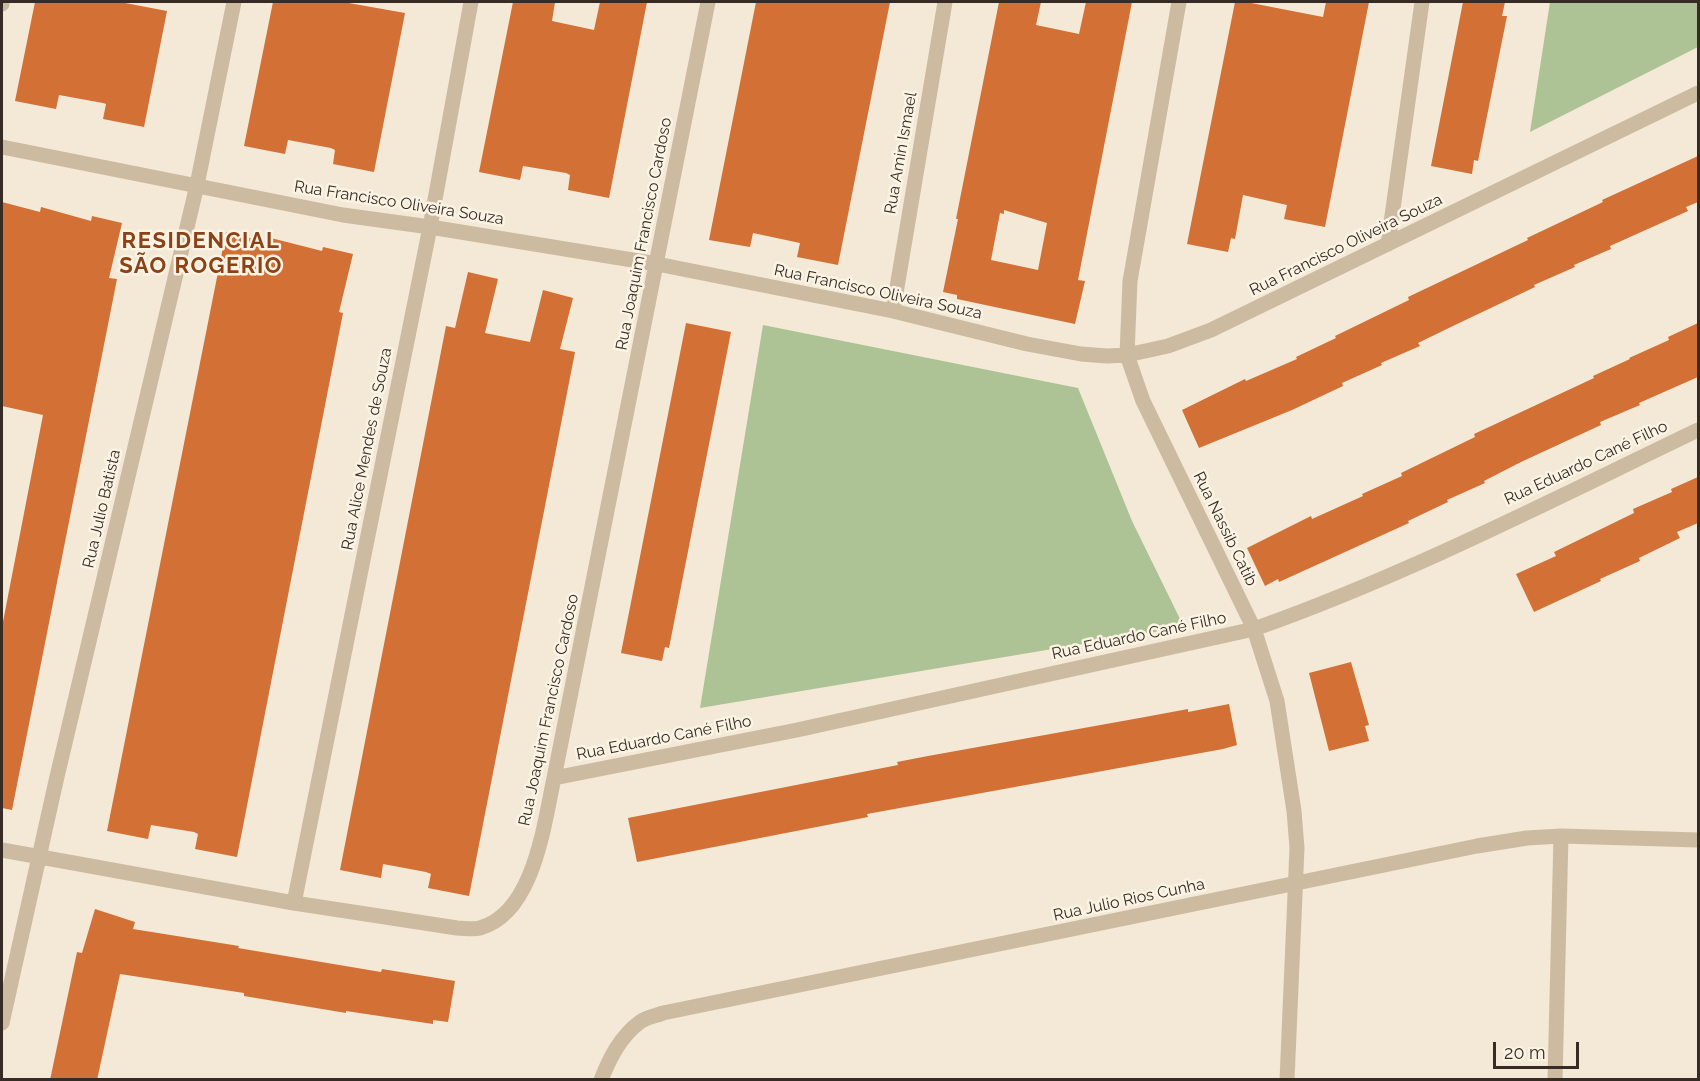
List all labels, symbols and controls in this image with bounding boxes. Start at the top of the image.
street label: Rua Amin Ismael [881,90,921,216]
street label: Rua Joaquim Francisco Cardoso [612,116,676,352]
street label: Rua Francisco Oliveira Souza [293,177,505,229]
street label: Rua Francisco Oliveira Souza [1246,190,1446,300]
district label: RESIDENCIAL SÃO ROGERIO [119,228,283,280]
street label: Rua Francisco Oliveira Souza [772,261,984,323]
street label: Rua Alice Mendes de Souza [338,346,396,552]
street label: Rua Eduardo Cané Filho [1501,417,1671,509]
street label: Rua Julio Batista [79,448,125,570]
street label: Rua Nassib Catib [1189,469,1261,589]
street label: Rua Joaquim Francisco Cardoso [515,592,583,828]
street label: Rua Eduardo Cané Filho [1050,608,1228,664]
street label: Rua Eduardo Cané Filho [575,712,753,764]
street label: Rua Julio Rios Cunha [1052,875,1206,925]
scale bar [1496,1030,1582,1068]
text: 20 m [1504,1042,1546,1063]

